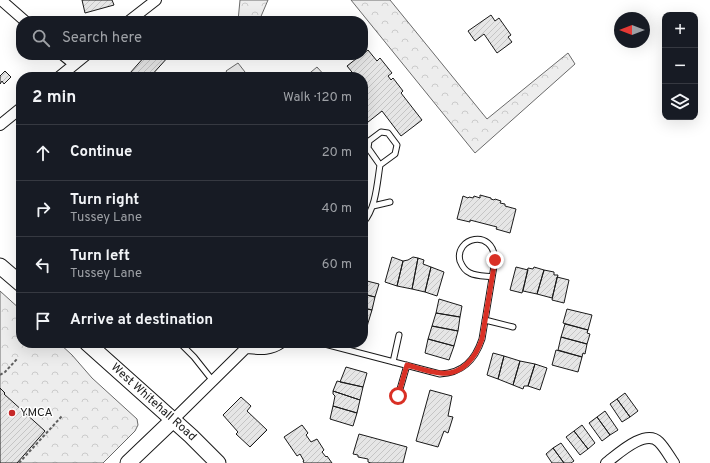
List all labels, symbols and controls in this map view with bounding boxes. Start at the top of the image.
north arrow [614,12,650,48]
map controls [662,12,698,120]
button: + [662,12,698,48]
search box [16,16,368,60]
icon: search [30,27,52,49]
text: Search here [62,29,142,48]
button: − [662,48,698,84]
button: layers [662,84,698,120]
text: 2 min [32,87,76,109]
text: Walk · 120 m [283,90,352,106]
icon: ahead [32,142,54,164]
text: Continue [70,143,132,162]
text: 20 m [322,145,352,161]
text: Turn right [70,191,139,210]
icon: right [32,198,54,220]
text: 40 m [322,201,352,217]
text: Tussey Lane [70,210,142,226]
text: Turn left [70,247,130,266]
route end [486,251,504,269]
icon: left [32,254,54,276]
text: 60 m [322,257,352,273]
text: Tussey Lane [70,266,142,282]
icon: arrive [32,310,54,332]
text: Arrive at destination [70,311,213,330]
street label: West Whitehall Road [107,360,200,445]
route start [389,387,407,405]
place label: YMCA [20,405,53,421]
marker: YMCA [7,408,17,418]

